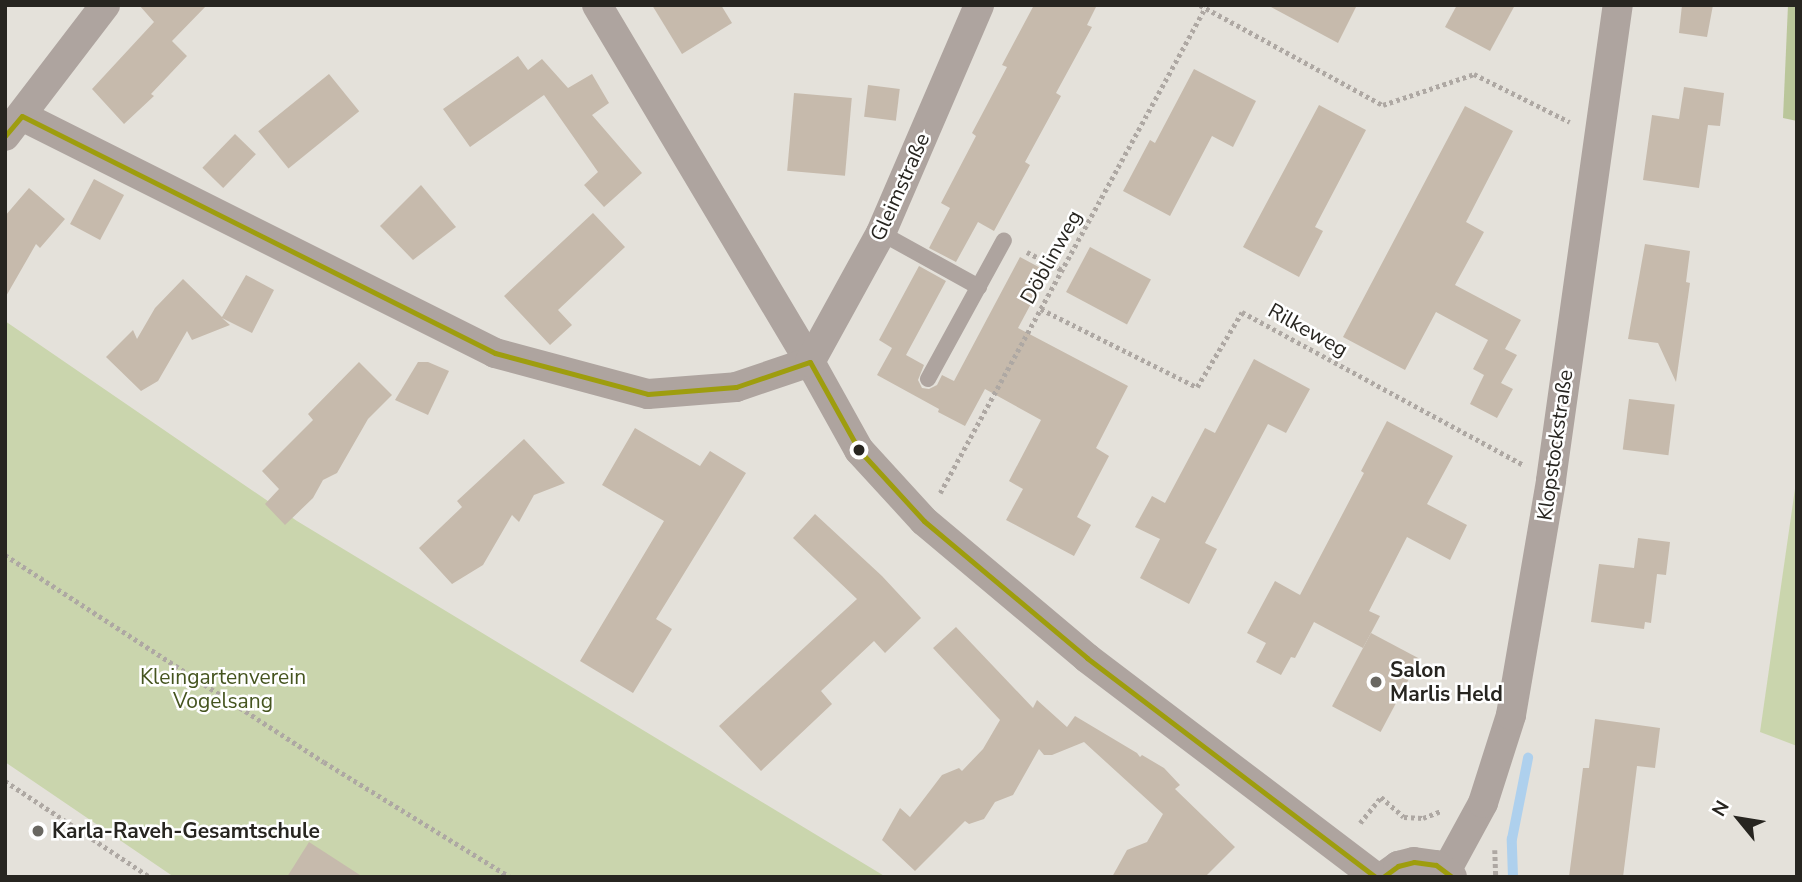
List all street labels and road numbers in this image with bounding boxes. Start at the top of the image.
street label: Gleimstraße [865,129,935,245]
street label: Döblinweg [1015,206,1087,308]
street label: Rilkeweg [1264,298,1352,362]
street label: Klopstockstraße [1532,368,1578,522]

